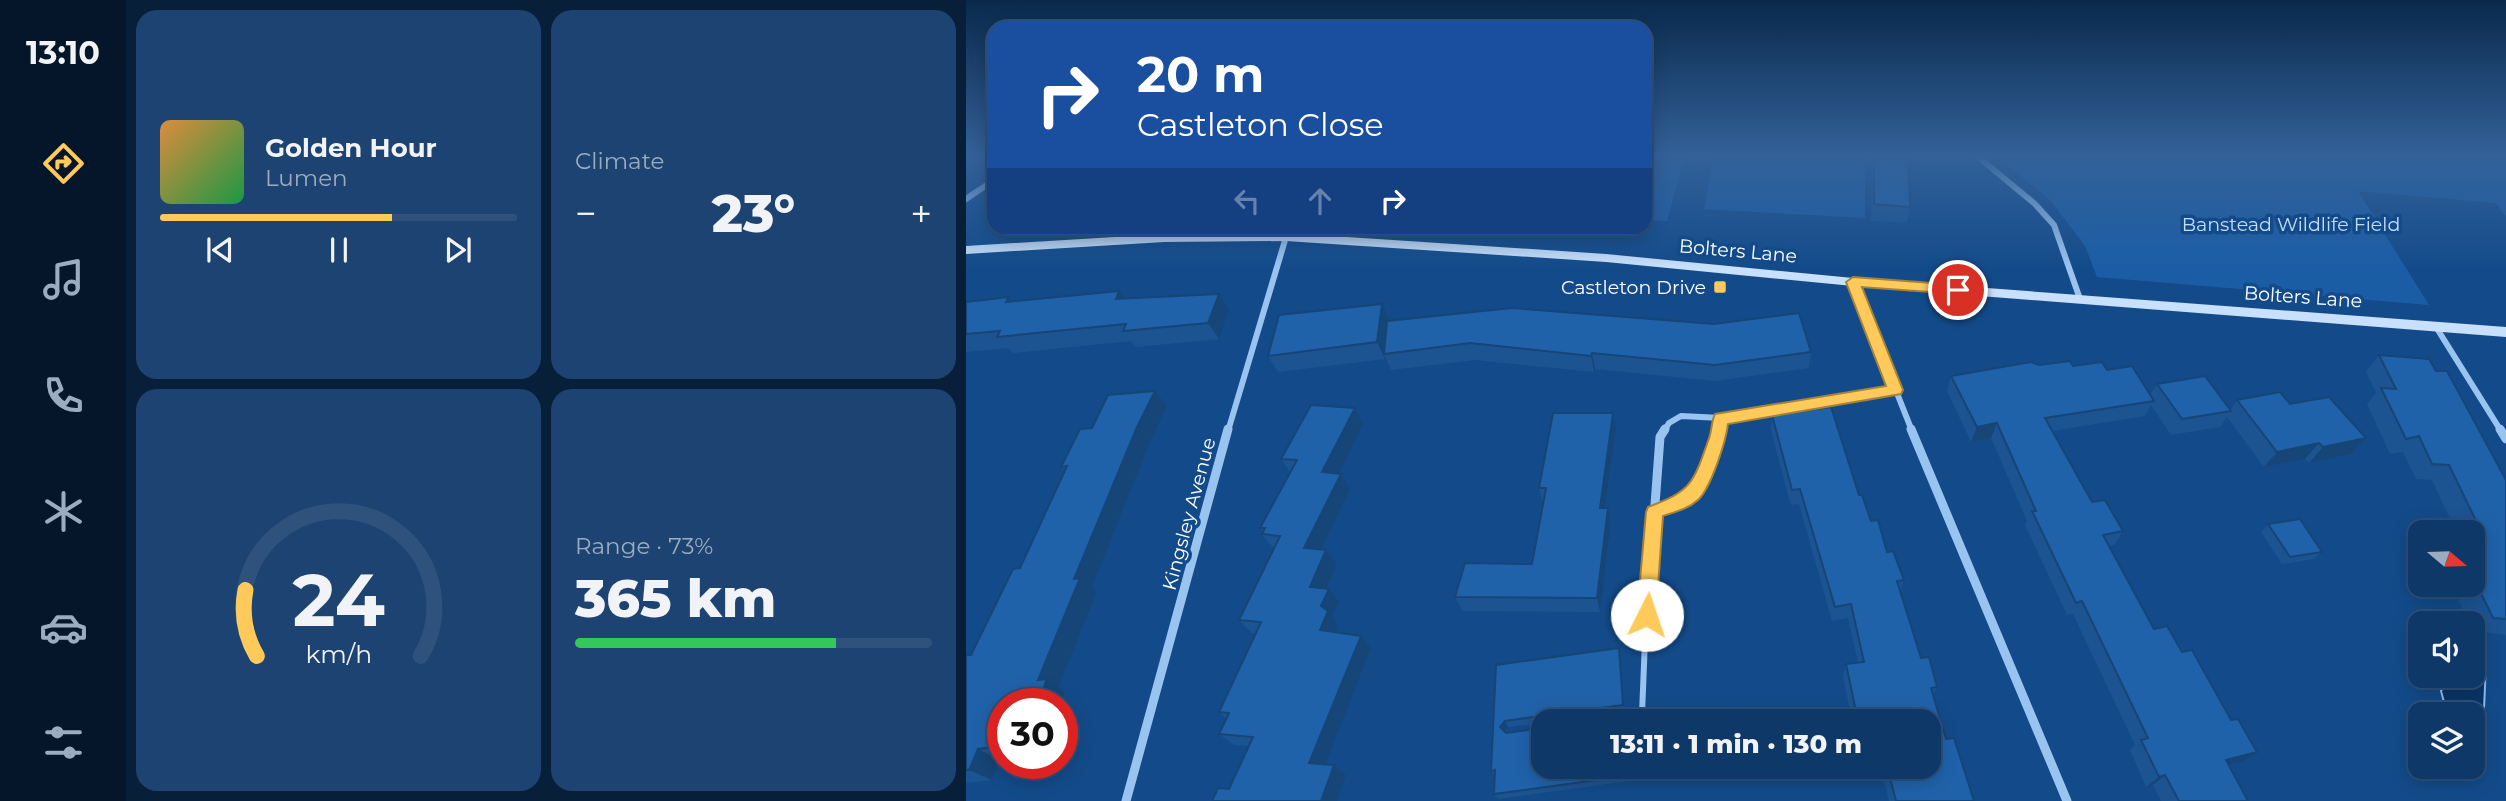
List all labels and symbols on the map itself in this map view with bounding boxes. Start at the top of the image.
park label: Banstead Wildlife Field [2182,213,2400,236]
street label: Bolters Lane [1678,234,1798,268]
pin [1928,260,1988,320]
place label: Castleton Drive [1561,276,1706,299]
marker: Castleton Drive [1712,279,1728,295]
street label: Bolters Lane [2243,281,2363,313]
street label: Kingsley Avenue [1158,435,1220,593]
north arrow [2408,520,2485,597]
position arrow [1610,578,1684,652]
speed limit sign: 30 [987,688,1078,779]

